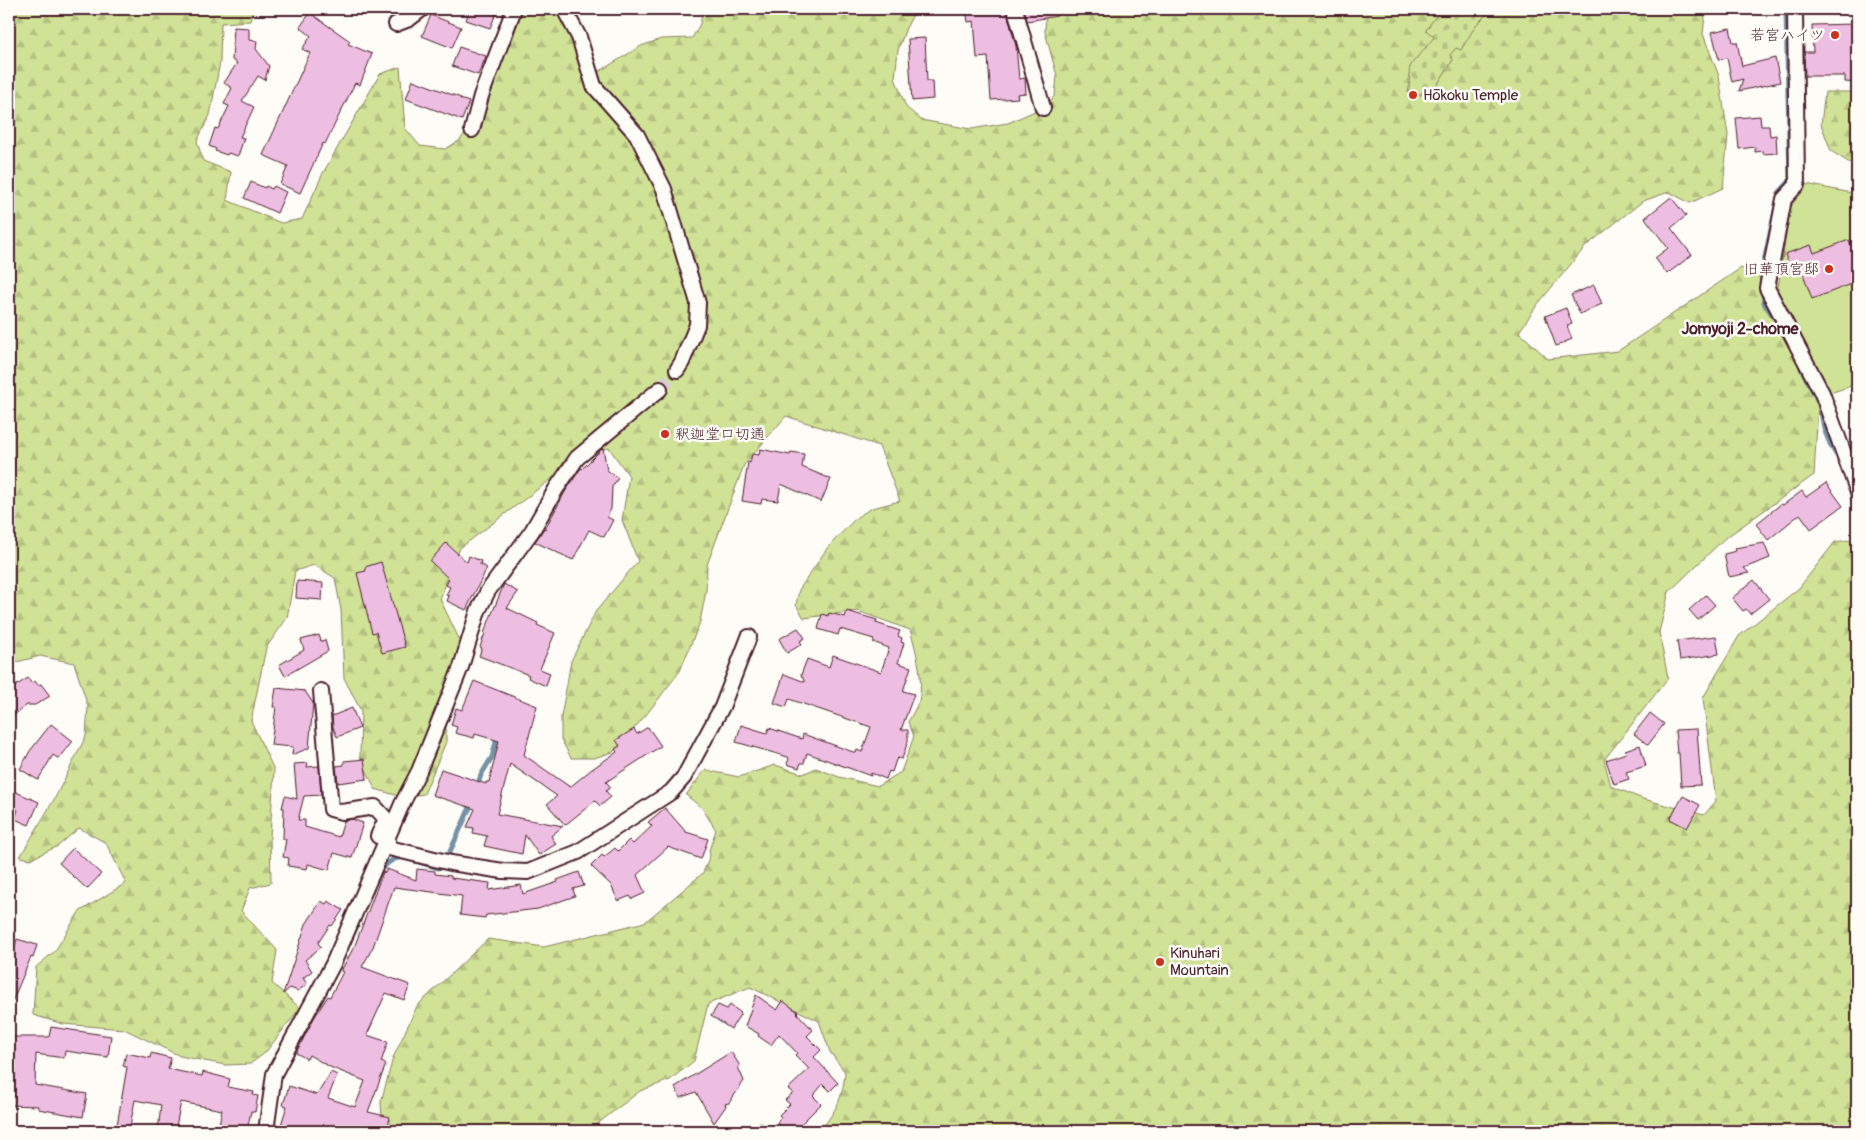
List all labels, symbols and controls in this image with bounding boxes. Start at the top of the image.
place label: 若宮ハイツ [1750,26,1825,45]
marker: 若宮ハイツ [1829,29,1841,41]
place label: Hōkoku Temple [1423,86,1519,105]
marker: Hōkoku Temple [1407,89,1419,101]
place label: 旧華頂宮邸 [1744,260,1819,279]
marker: 旧華頂宮邸 [1823,263,1835,275]
district label: Jomyoji 2-chome [1681,319,1800,339]
place label: 釈迦堂口切通 [675,425,765,444]
marker: 釈迦堂口切通 [659,428,671,440]
place label: Kinuhari Mountain [1170,944,1229,980]
marker: Kinuhari Mountain [1154,956,1166,968]

